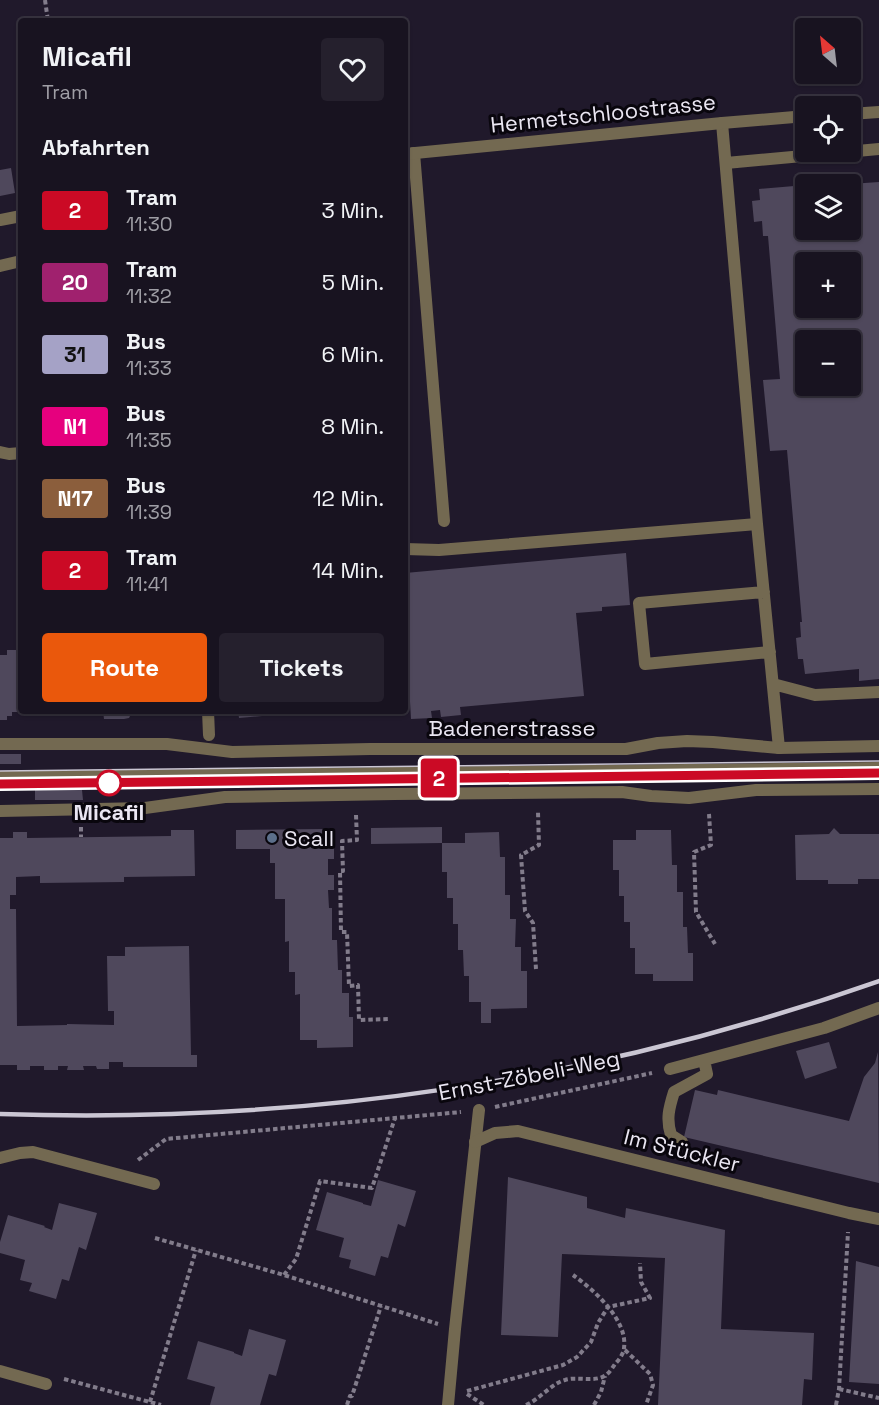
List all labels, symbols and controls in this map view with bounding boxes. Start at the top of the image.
north arrow [795,18,861,84]
map controls [795,18,861,396]
text: Micafil [42,38,132,74]
button: heart [321,38,384,101]
text: Tram [42,79,88,105]
street label: Hermetschloostrasse [489,87,717,139]
button: locate [795,96,861,162]
text: Abfahrten [42,133,150,161]
button: layers [795,174,861,240]
text: Tram [126,183,177,211]
text: 3 Min. [322,196,384,224]
text: 2 [69,197,81,224]
text: 11:30 [126,211,173,237]
button: + [795,252,861,318]
text: Tram [126,255,177,283]
text: 5 Min. [322,268,384,296]
text: 20 [62,269,88,296]
text: 11:32 [126,283,172,309]
text: Bus [126,327,166,355]
button: − [795,330,861,396]
text: 6 Min. [321,340,384,368]
text: 31 [64,341,86,368]
text: 11:33 [126,355,172,381]
text: Bus [126,399,166,427]
text: 8 Min. [321,412,384,440]
text: N1 [63,413,87,440]
text: 11:35 [126,427,172,453]
text: Bus [126,471,166,499]
text: 12 Min. [312,484,384,512]
text: N17 [57,485,93,512]
text: 11:39 [126,499,172,525]
text: Tram [126,543,177,571]
text: 14 Min. [312,556,384,584]
text: 2 [69,557,81,584]
text: 11:41 [126,571,168,597]
button: Route [42,633,207,702]
button: Tickets [219,633,384,702]
street label: Badenerstrasse [429,714,595,742]
line badge: 2 [420,758,458,798]
text: 2 [433,765,445,792]
marker: Micafil [96,770,122,796]
place label: Micafil [74,798,144,826]
place label: Scall [284,824,334,852]
marker: Scall [265,831,279,845]
street label: Ernst-Zöbeli-Weg [436,1044,622,1106]
street label: Im Stückler [621,1122,743,1178]

